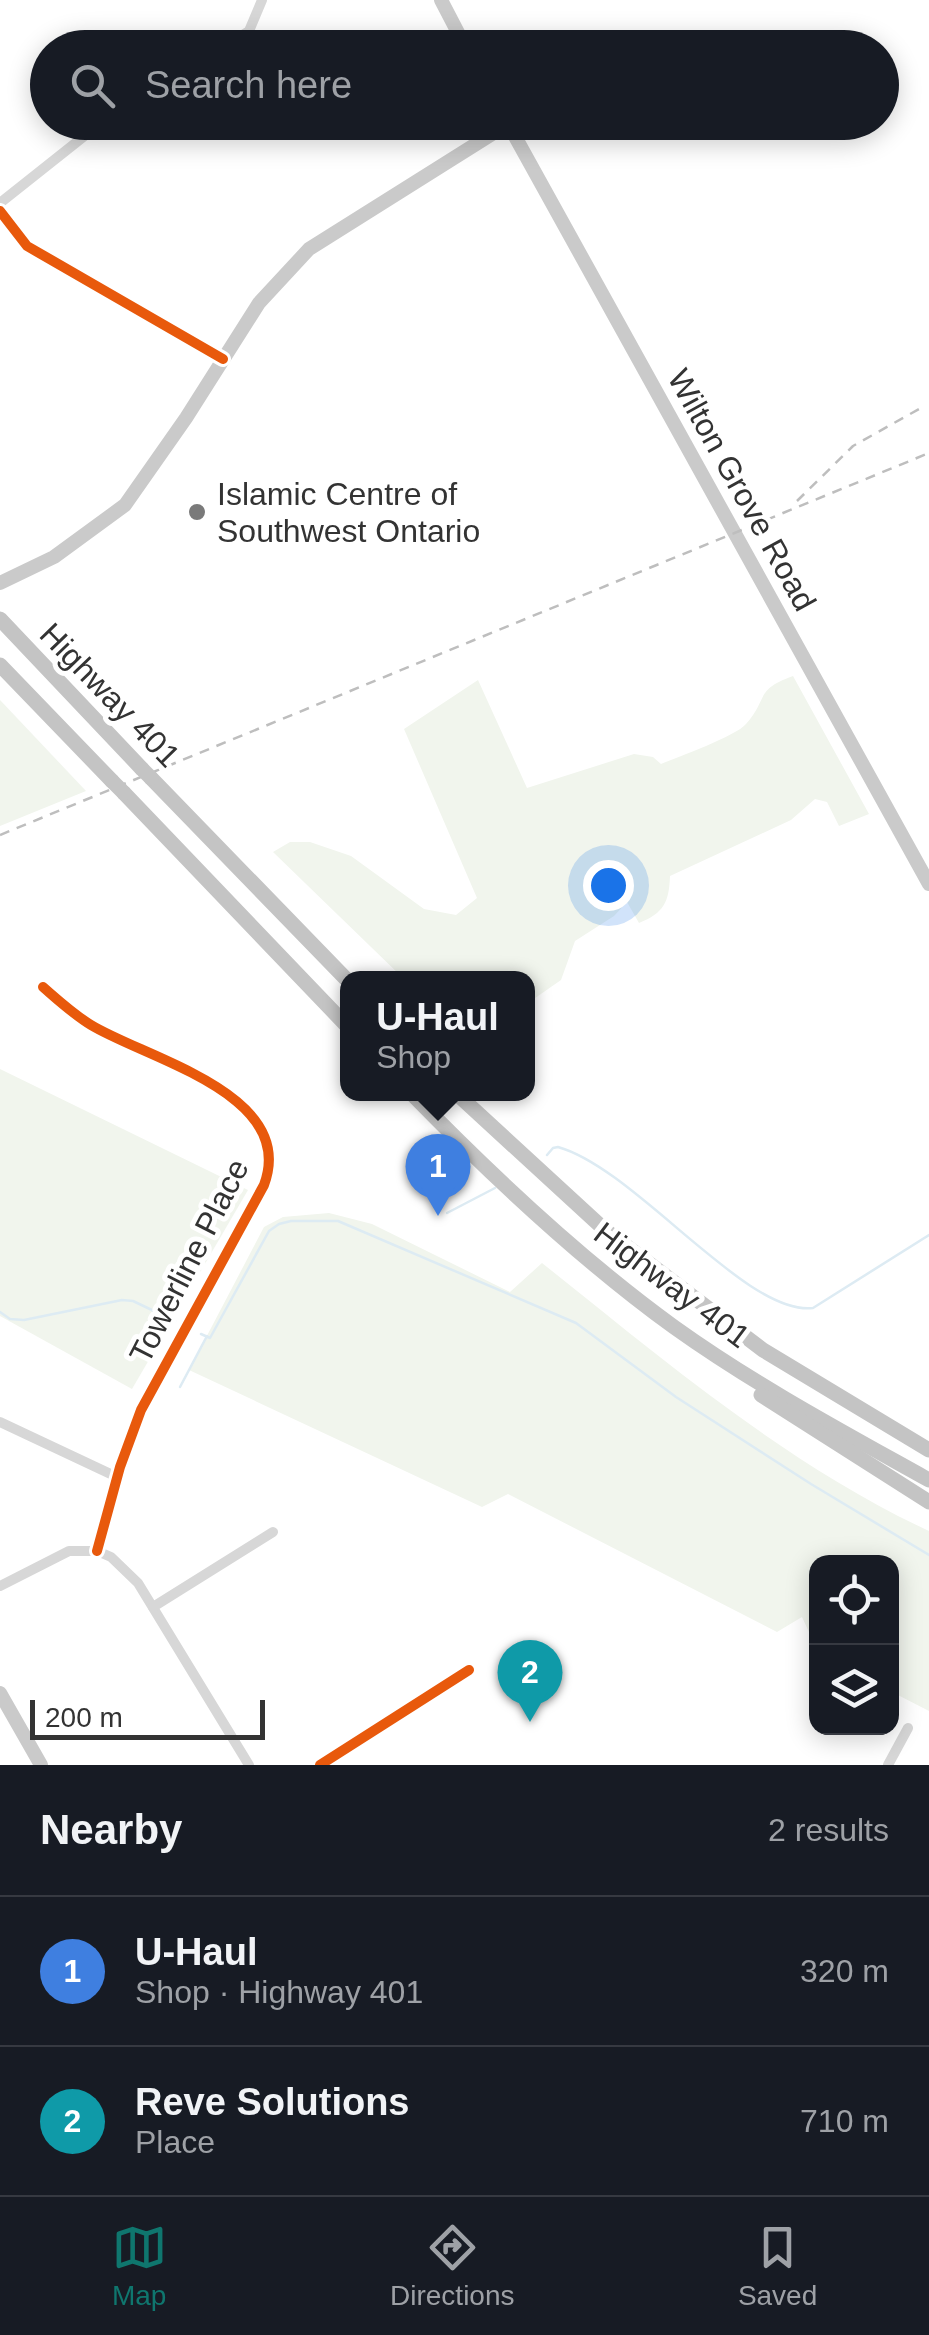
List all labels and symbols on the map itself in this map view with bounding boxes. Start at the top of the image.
street label: Wilton Grove Road [661,363,823,617]
place label: Islamic Centre of Southwest Ontario [217,476,480,549]
marker: Islamic Centre of Southwest Ontario [186,501,208,523]
street label: Highway 401 [33,616,187,774]
your location [583,860,634,911]
pin: 1 [406,1134,470,1216]
street label: Towerline Place [122,1153,256,1369]
street label: Highway 401 [587,1215,757,1355]
pin: 2 [498,1640,562,1722]
scale bar [30,1695,265,1740]

